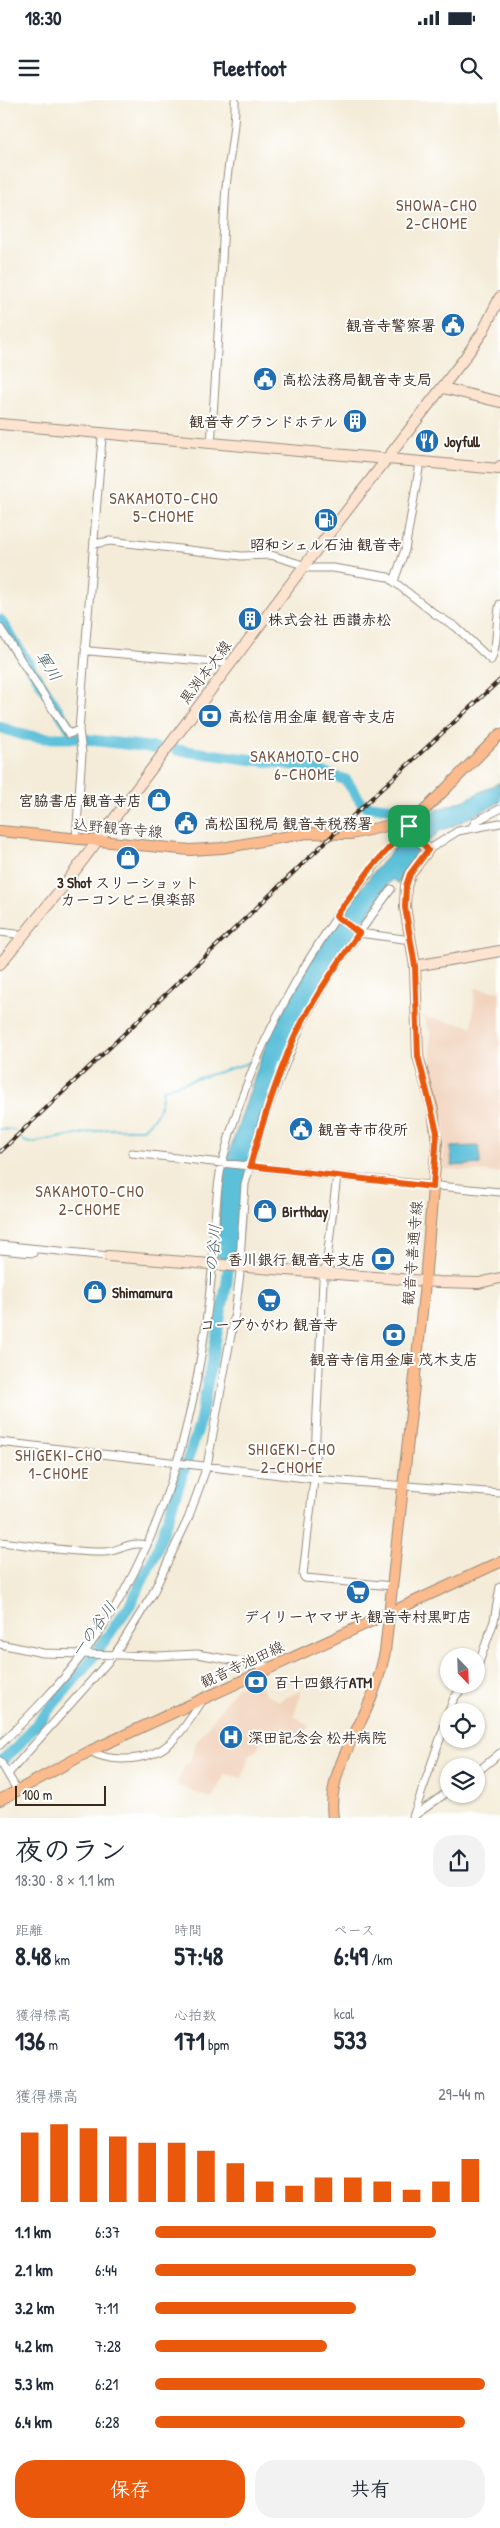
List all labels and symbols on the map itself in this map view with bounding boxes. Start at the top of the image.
district label: SHOWA-CHO 2-CHOME [396,194,478,234]
public building icon: 観音寺警察署 [440,312,466,338]
place label: 観音寺警察署 [346,315,436,336]
public building icon: 高松法務局観音寺支局 [252,366,278,392]
place label: 高松法務局観音寺支局 [282,369,432,390]
building icon: 観音寺グランドホテル [342,408,368,434]
place label: 観音寺グランドホテル [189,411,338,432]
restaurant icon: Joyfull [414,428,440,454]
place label: Joyfull [444,431,480,453]
district label: SAKAMOTO-CHO 5-CHOME [109,487,219,527]
fuel station icon: 昭和シェル石油 観音寺 [313,507,339,533]
place label: 昭和シェル石油 観音寺 [250,534,402,555]
building icon: 株式会社 西讃赤松 [237,606,263,632]
place label: 株式会社 西讃赤松 [268,609,391,630]
street label: 黒渕本大線 [174,636,236,708]
water label: 軍川 [31,647,67,685]
bank icon: 高松信用金庫 観音寺支店 [197,703,223,729]
place label: 高松信用金庫 観音寺支店 [228,706,396,727]
district label: SAKAMOTO-CHO 6-CHOME [250,745,360,785]
shop icon: 宮脇書店 観音寺店 [146,787,172,813]
place label: 宮脇書店 観音寺店 [19,790,142,811]
pin [388,805,430,847]
public building icon: 高松国税局 観音寺税務署 [173,810,199,836]
place label: 高松国税局 観音寺税務署 [204,813,372,834]
street label: 込野観音寺線 [72,814,164,842]
shop icon: 3 Shot スリーショット カーコンビニ倶楽部 [115,845,141,871]
place label: 3 Shot スリーショット カーコンビニ倶楽部 [57,872,199,910]
public building icon: 観音寺市役所 [288,1116,314,1142]
place label: 観音寺市役所 [318,1119,408,1140]
district label: SAKAMOTO-CHO 2-CHOME [35,1180,145,1220]
shop icon: Birthday [252,1198,278,1224]
street label: 観音寺善通寺線 [397,1200,427,1306]
place label: Birthday [282,1201,329,1223]
water label: 一の谷川 [198,1223,226,1289]
bank icon: 香川銀行 観音寺支店 [370,1246,396,1272]
place label: 香川銀行 観音寺支店 [228,1249,366,1270]
shop icon: Shimamura [82,1279,108,1305]
place label: Shimamura [112,1282,173,1303]
supermarket icon: コープかがわ 観音寺 [256,1287,282,1313]
place label: コープかがわ 観音寺 [200,1314,338,1335]
bank icon: 観音寺信用金庫 茂木支店 [381,1322,407,1348]
place label: 観音寺信用金庫 茂木支店 [310,1349,478,1370]
district label: SHIGEKI-CHO 2-CHOME [248,1438,336,1478]
district label: SHIGEKI-CHO 1-CHOME [15,1444,103,1484]
supermarket icon: デイリーヤマザキ 観音寺村黒町店 [345,1579,371,1605]
water label: 一の谷川 [65,1597,121,1661]
place label: デイリーヤマザキ 観音寺村黒町店 [244,1606,472,1627]
street label: 観音寺池田線 [197,1635,287,1693]
north arrow [440,1648,485,1692]
bank icon: 百十四銀行ATM [243,1669,269,1695]
place label: 百十四銀行ATM [274,1672,372,1693]
hospital icon: 深田記念会 松井病院 [218,1724,244,1750]
place label: 深田記念会 松井病院 [248,1727,386,1748]
scale bar [15,1783,106,1806]

